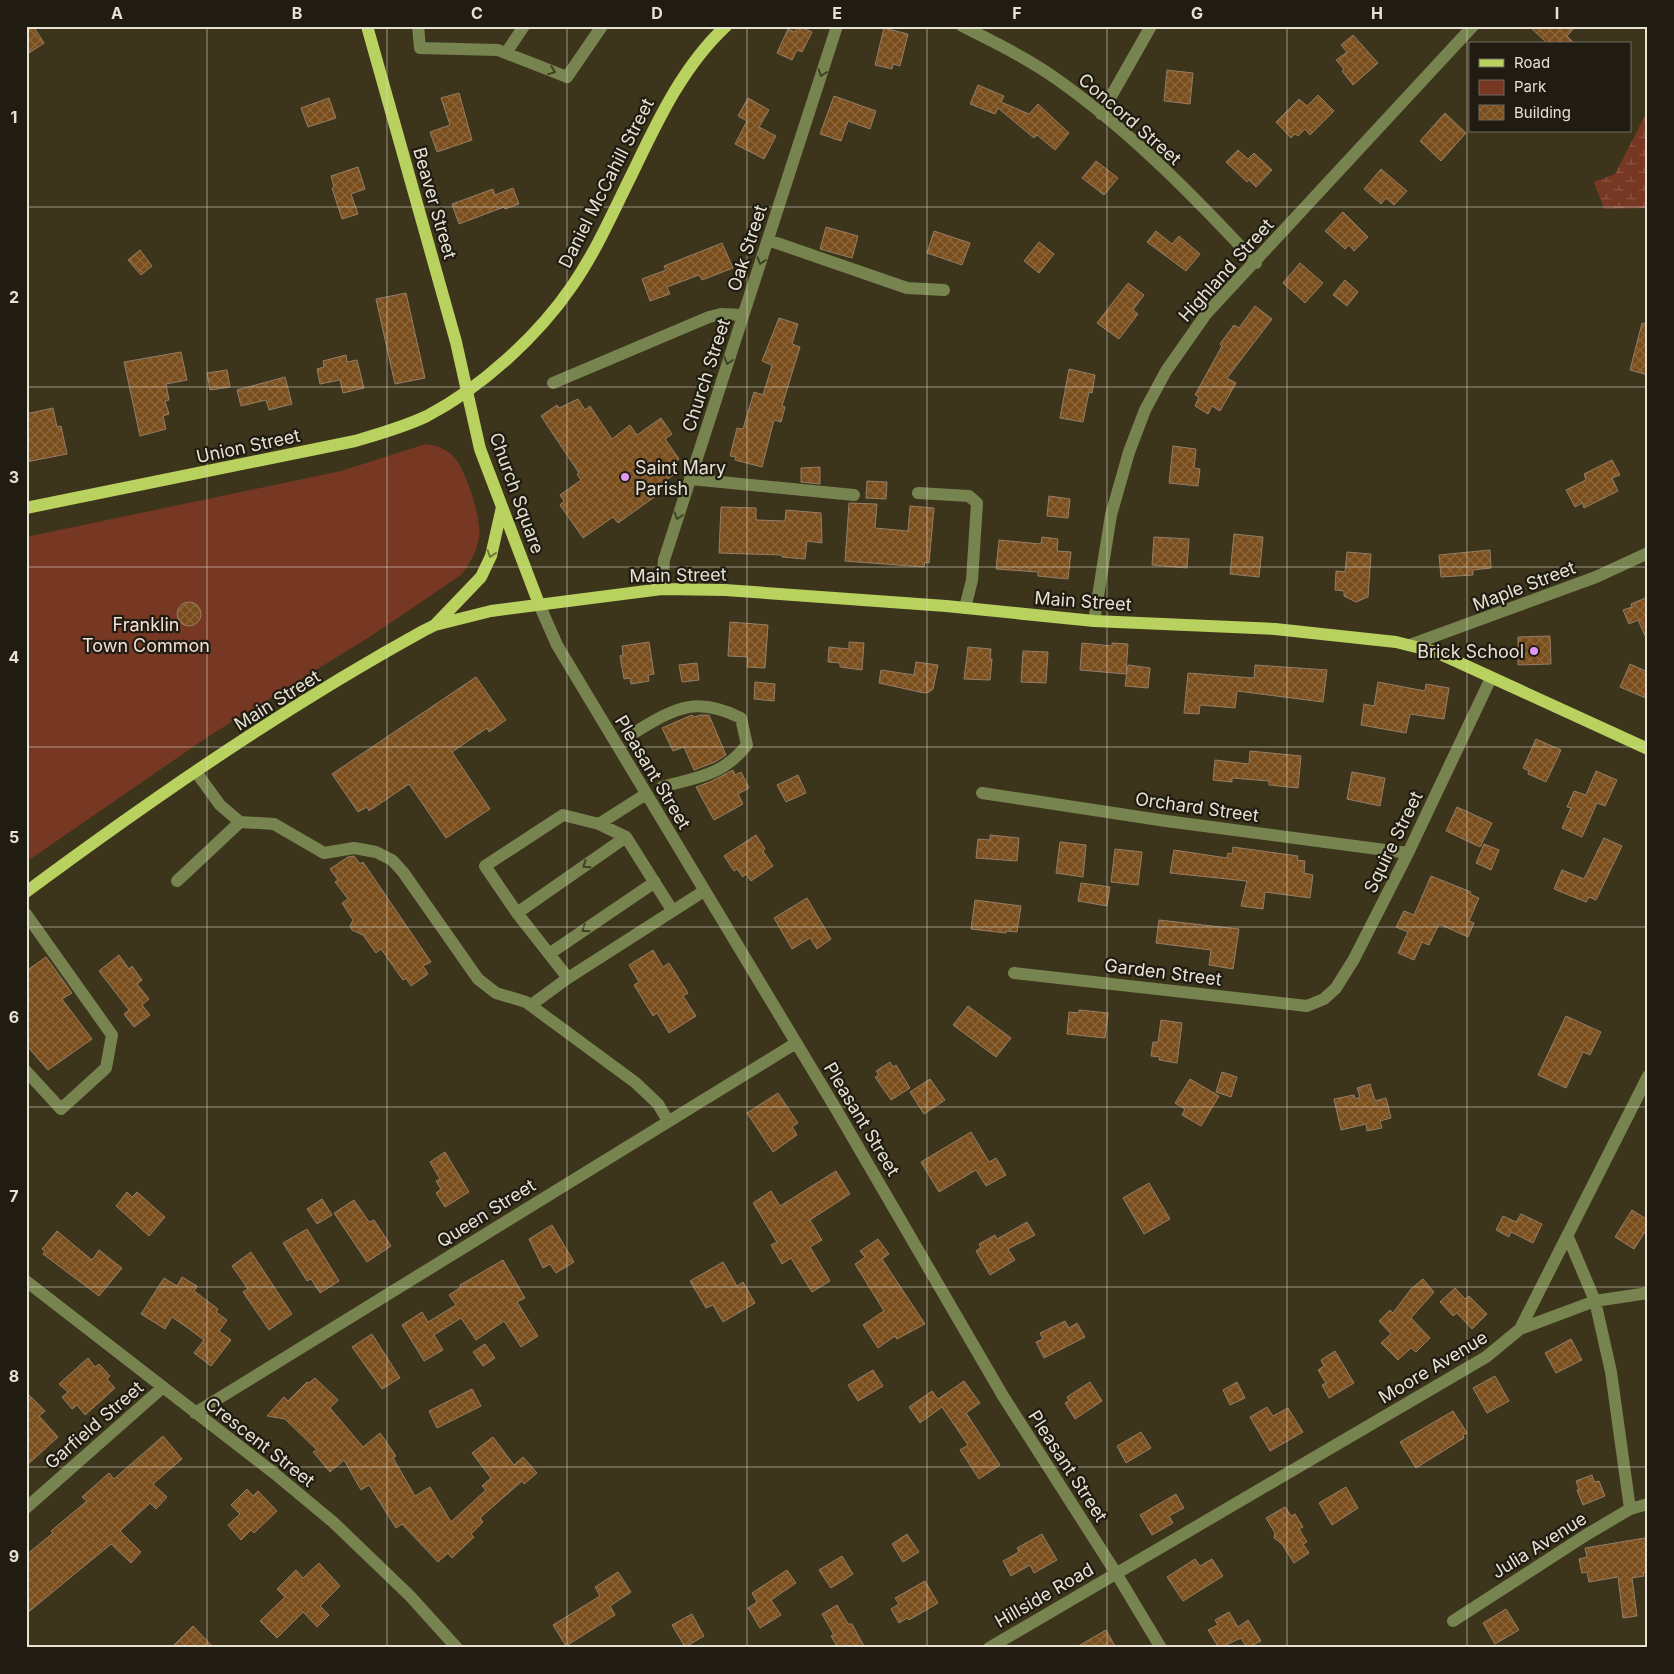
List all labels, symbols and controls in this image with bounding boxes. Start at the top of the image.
text: A [111,3,123,23]
text: B [292,3,302,23]
text: C [471,3,483,23]
text: D [651,3,663,23]
text: E [832,3,842,23]
text: F [1012,3,1022,23]
text: G [1191,3,1203,23]
text: H [1371,3,1383,23]
text: I [1555,3,1559,23]
legend [1469,42,1632,132]
text: Road [1514,53,1550,72]
one-way arrow [547,65,555,75]
one-way arrow [817,68,827,76]
street label: Concord Street [1074,69,1186,169]
text: Park [1514,77,1547,96]
street label: Daniel McCahill Street [554,95,658,271]
text: Building [1514,103,1571,122]
text: 1 [11,107,17,127]
street label: Beaver Street [409,145,461,261]
street label: Oak Street [723,202,771,294]
street label: Highland Street [1174,214,1278,326]
one-way arrow [757,256,767,264]
text: 2 [9,287,19,307]
street label: Church Street [678,316,734,434]
one-way arrow [724,357,734,365]
street label: Union Street [194,425,302,467]
street label: Church Square [485,430,549,556]
place label: Saint Mary Parish [635,457,726,499]
text: 3 [9,467,19,487]
marker: Saint Mary Parish [619,471,631,483]
one-way arrow [674,511,684,520]
one-way arrow [487,549,497,558]
street label: Maple Street [1470,557,1578,615]
street label: Main Street [629,564,727,586]
street label: Main Street [1034,587,1132,615]
park label: Franklin Town Common [82,614,210,656]
place label: Brick School [1417,641,1524,662]
marker: Brick School [1528,645,1540,657]
text: 4 [9,647,20,667]
street label: Main Street [230,665,324,735]
street label: Pleasant Street [611,711,695,833]
street label: Orchard Street [1134,788,1260,826]
street label: Squire Street [1359,788,1427,896]
text: 5 [9,827,19,847]
one-way arrow [583,859,592,868]
one-way arrow [582,923,591,932]
street label: Garden Street [1103,954,1223,990]
text: 6 [9,1007,19,1027]
street label: Pleasant Street [820,1058,904,1180]
street label: Queen Street [433,1174,539,1252]
text: 7 [9,1186,19,1206]
street label: Moore Avenue [1375,1326,1491,1408]
text: 8 [9,1366,19,1386]
street label: Garfield Street [41,1377,148,1473]
street label: Crescent Street [201,1393,319,1491]
street label: Pleasant Street [1024,1406,1112,1526]
street label: Julia Avenue [1488,1507,1590,1583]
text: 9 [9,1546,19,1566]
street label: Hillside Road [991,1558,1097,1632]

